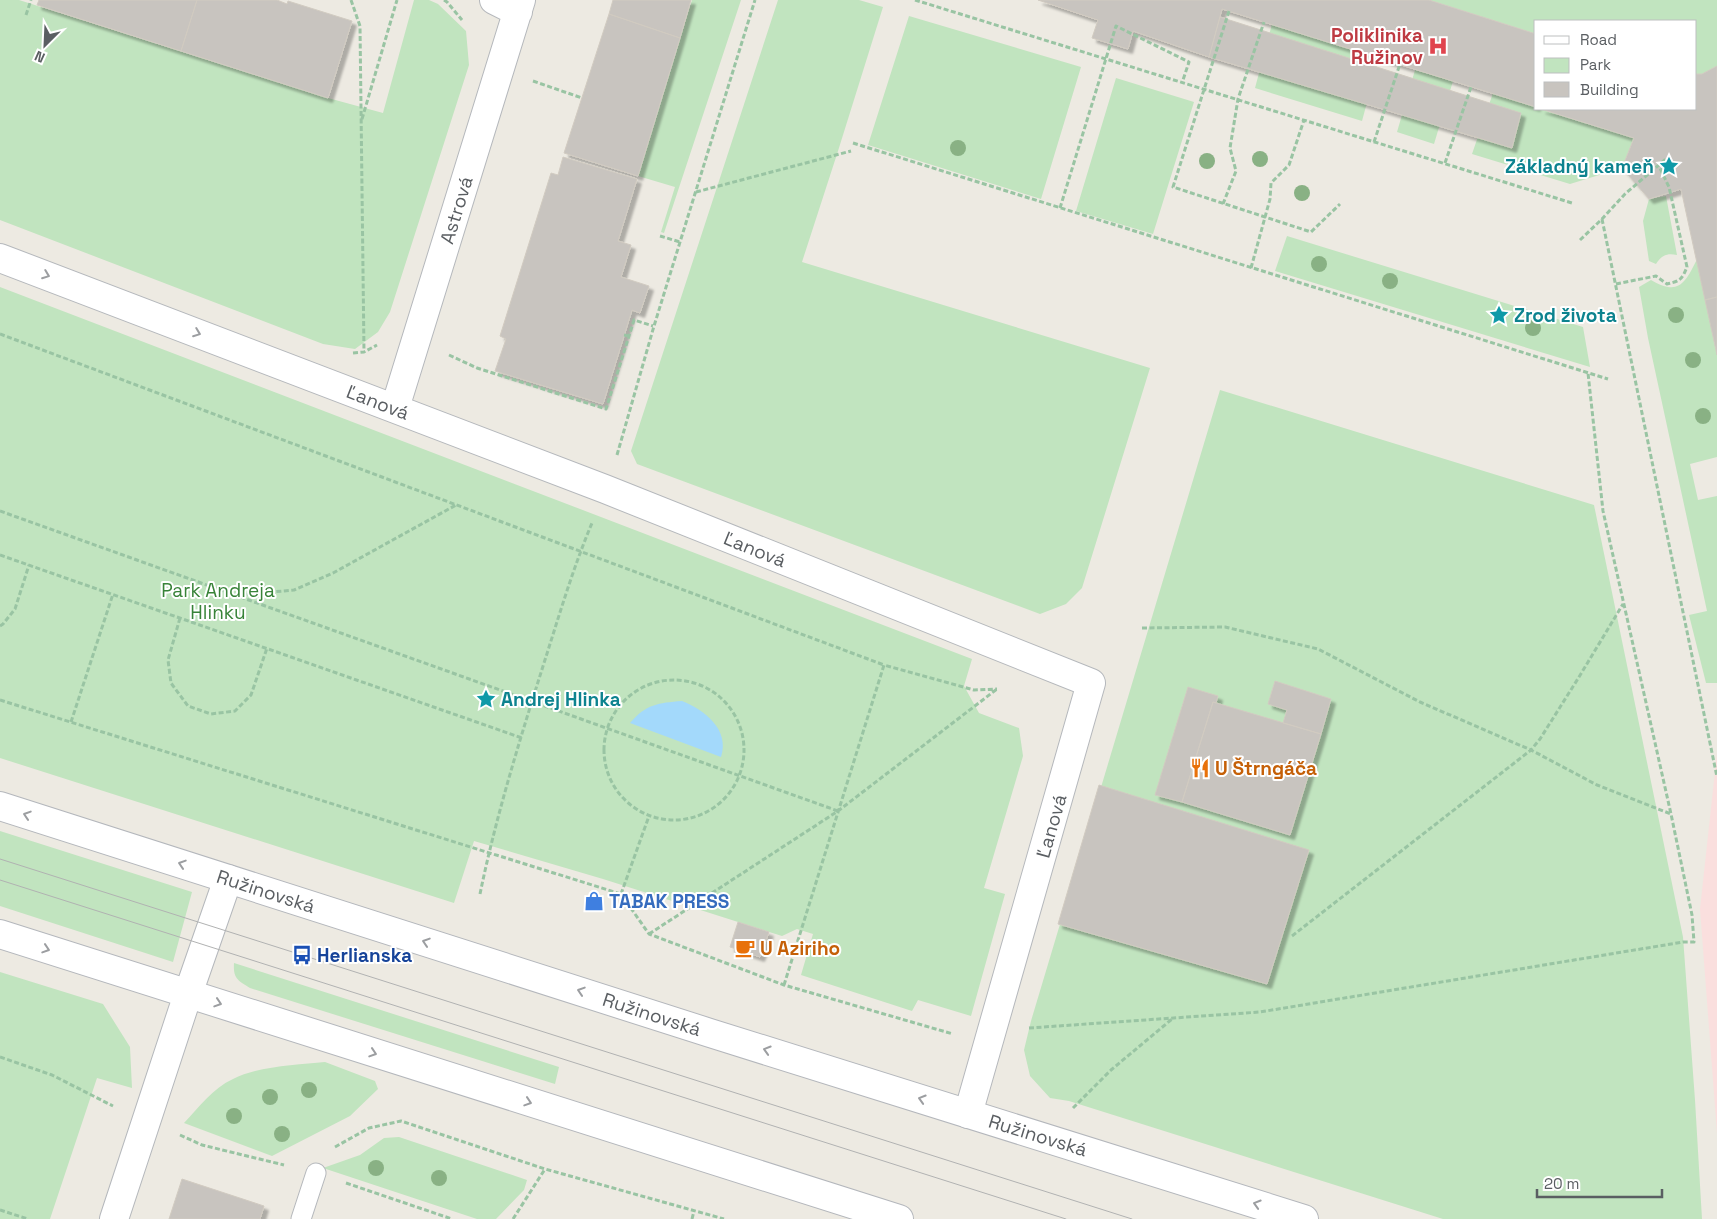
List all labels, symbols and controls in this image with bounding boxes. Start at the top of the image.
north arrow [20,20,70,70]
legend [1534,20,1697,110]
place label: Poliklinika Ružinov [1331,23,1424,70]
text: Road [1580,30,1617,49]
hospital icon: Poliklinika Ružinov [1427,35,1449,57]
text: N [32,47,48,67]
text: Park [1580,55,1611,74]
text: Building [1580,80,1639,99]
place label: Základný kameň [1505,154,1654,179]
place icon: Základný kameň [1658,155,1680,177]
street label: Astrová [434,173,479,247]
one-way arrow [41,269,49,279]
place label: Zrod života [1514,303,1617,328]
place icon: Zrod života [1488,304,1510,326]
one-way arrow [193,327,201,337]
street label: Ľanová [343,379,413,426]
street label: Ľanová [720,526,790,573]
park label: Park Andreja Hlinku [161,578,275,625]
place label: Andrej Hlinka [501,687,621,712]
place icon: Andrej Hlinka [475,688,497,710]
place label: U Štrngáča [1215,756,1317,781]
restaurant icon: U Štrngáča [1189,757,1211,779]
street label: Ľanová [1030,791,1072,861]
one-way arrow [24,810,32,820]
one-way arrow [178,860,187,870]
street label: Ružinovská [213,864,318,919]
place label: TABAK PRESS [609,889,729,914]
shop icon: TABAK PRESS [583,890,605,912]
place label: U Aziriho [760,936,840,961]
one-way arrow [422,937,430,947]
cafe icon: U Aziriho [734,937,756,959]
one-way arrow [42,943,50,953]
place label: Herlianska [317,943,412,968]
bus stop icon: Herlianska [291,944,313,966]
one-way arrow [577,986,585,996]
street label: Ružinovská [599,987,704,1042]
one-way arrow [213,998,222,1008]
one-way arrow [763,1046,771,1056]
one-way arrow [368,1047,377,1057]
one-way arrow [918,1095,926,1105]
one-way arrow [523,1096,531,1106]
street label: Ružinovská [985,1109,1090,1162]
scale bar [1537,1166,1662,1198]
text: 20 m [1544,1174,1579,1193]
one-way arrow [1254,1200,1262,1210]

